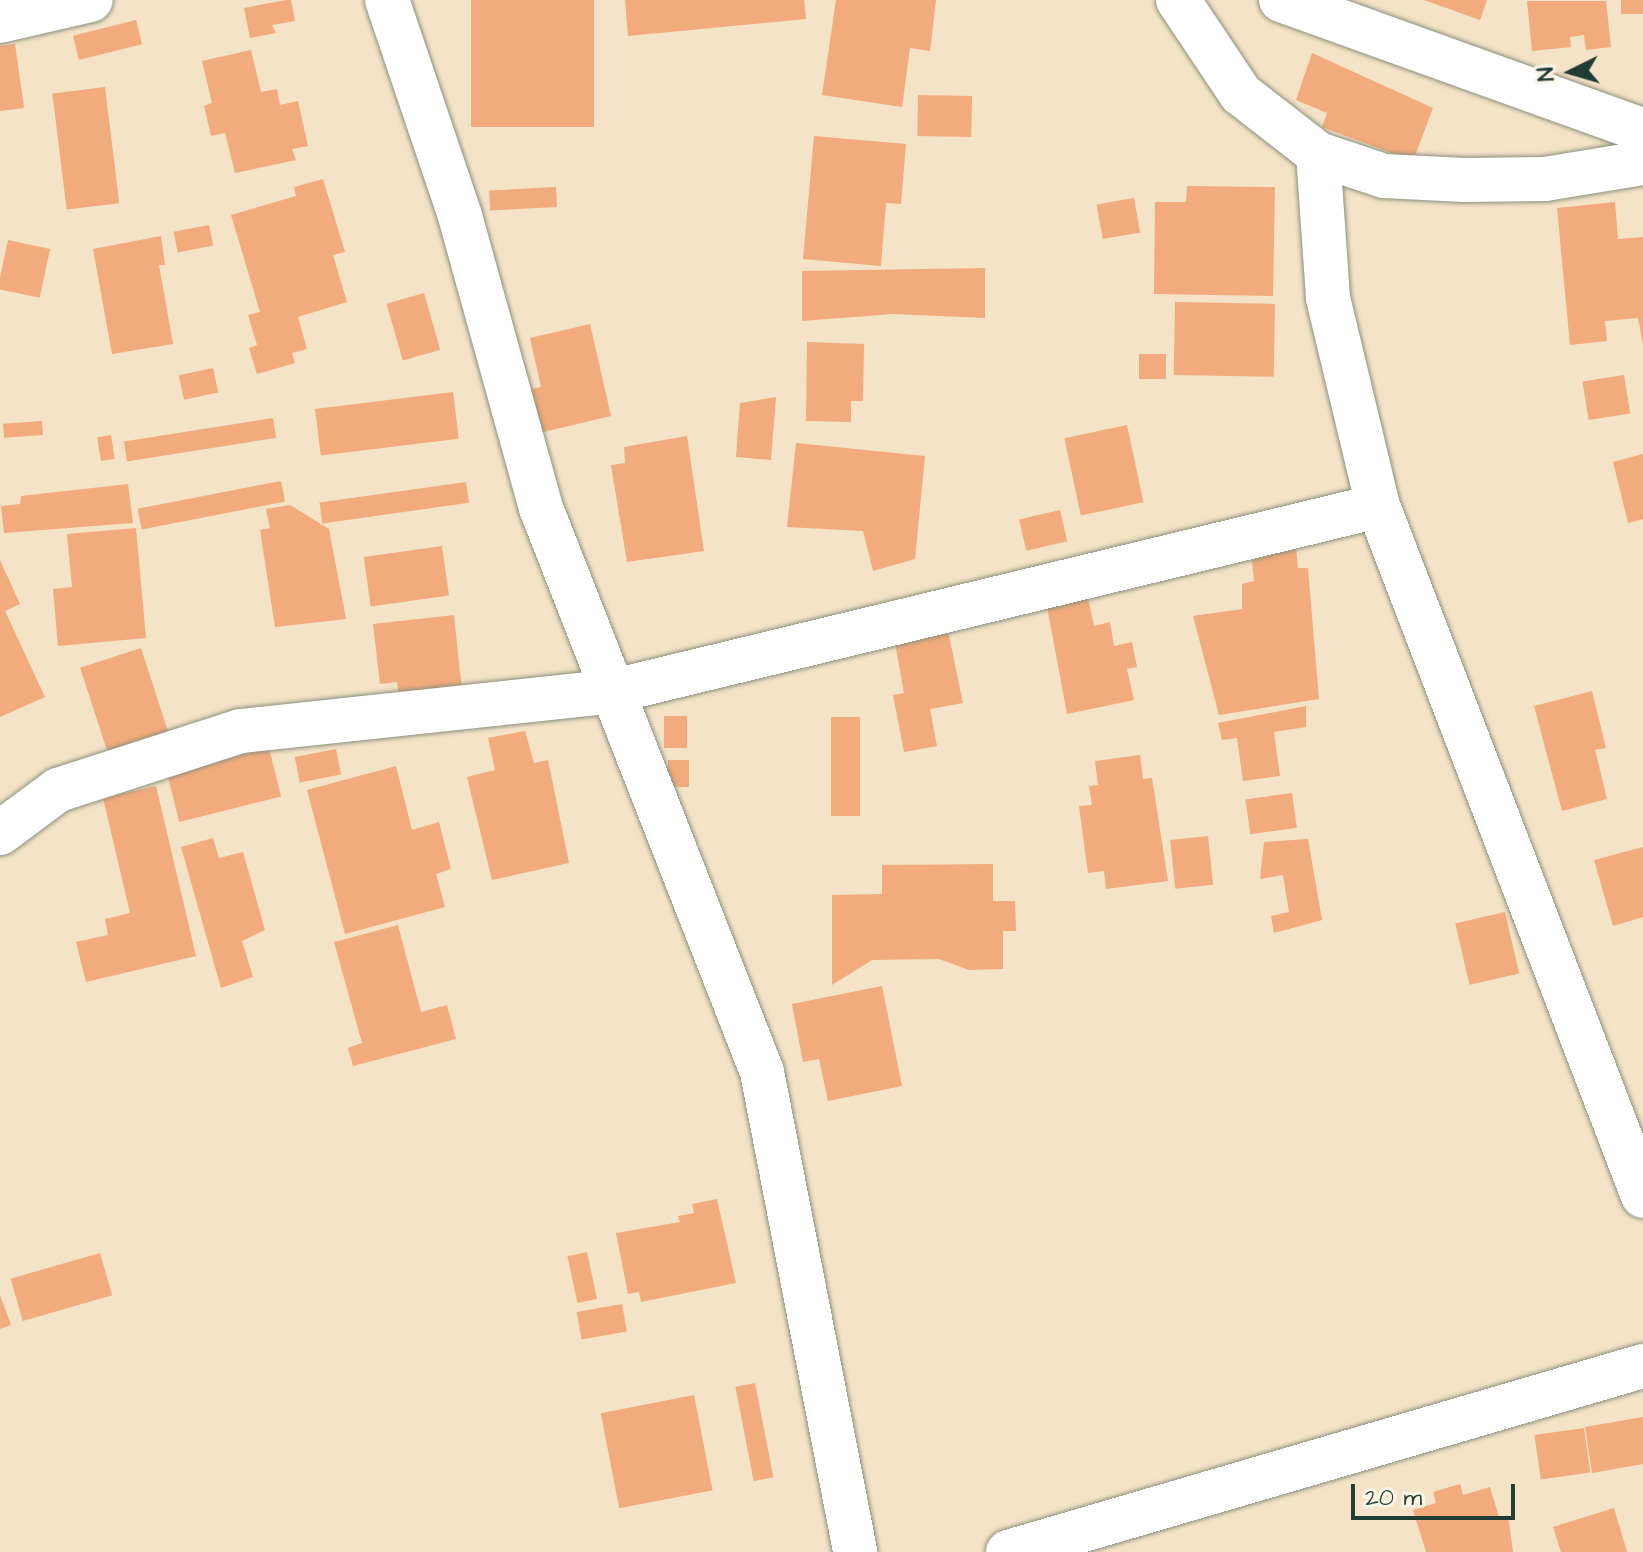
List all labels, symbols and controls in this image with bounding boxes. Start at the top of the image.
north arrow [1531,32,1611,112]
text: N [1531,66,1563,82]
scale bar [1355,1468,1519,1518]
text: 20 m [1365,1481,1422,1515]

